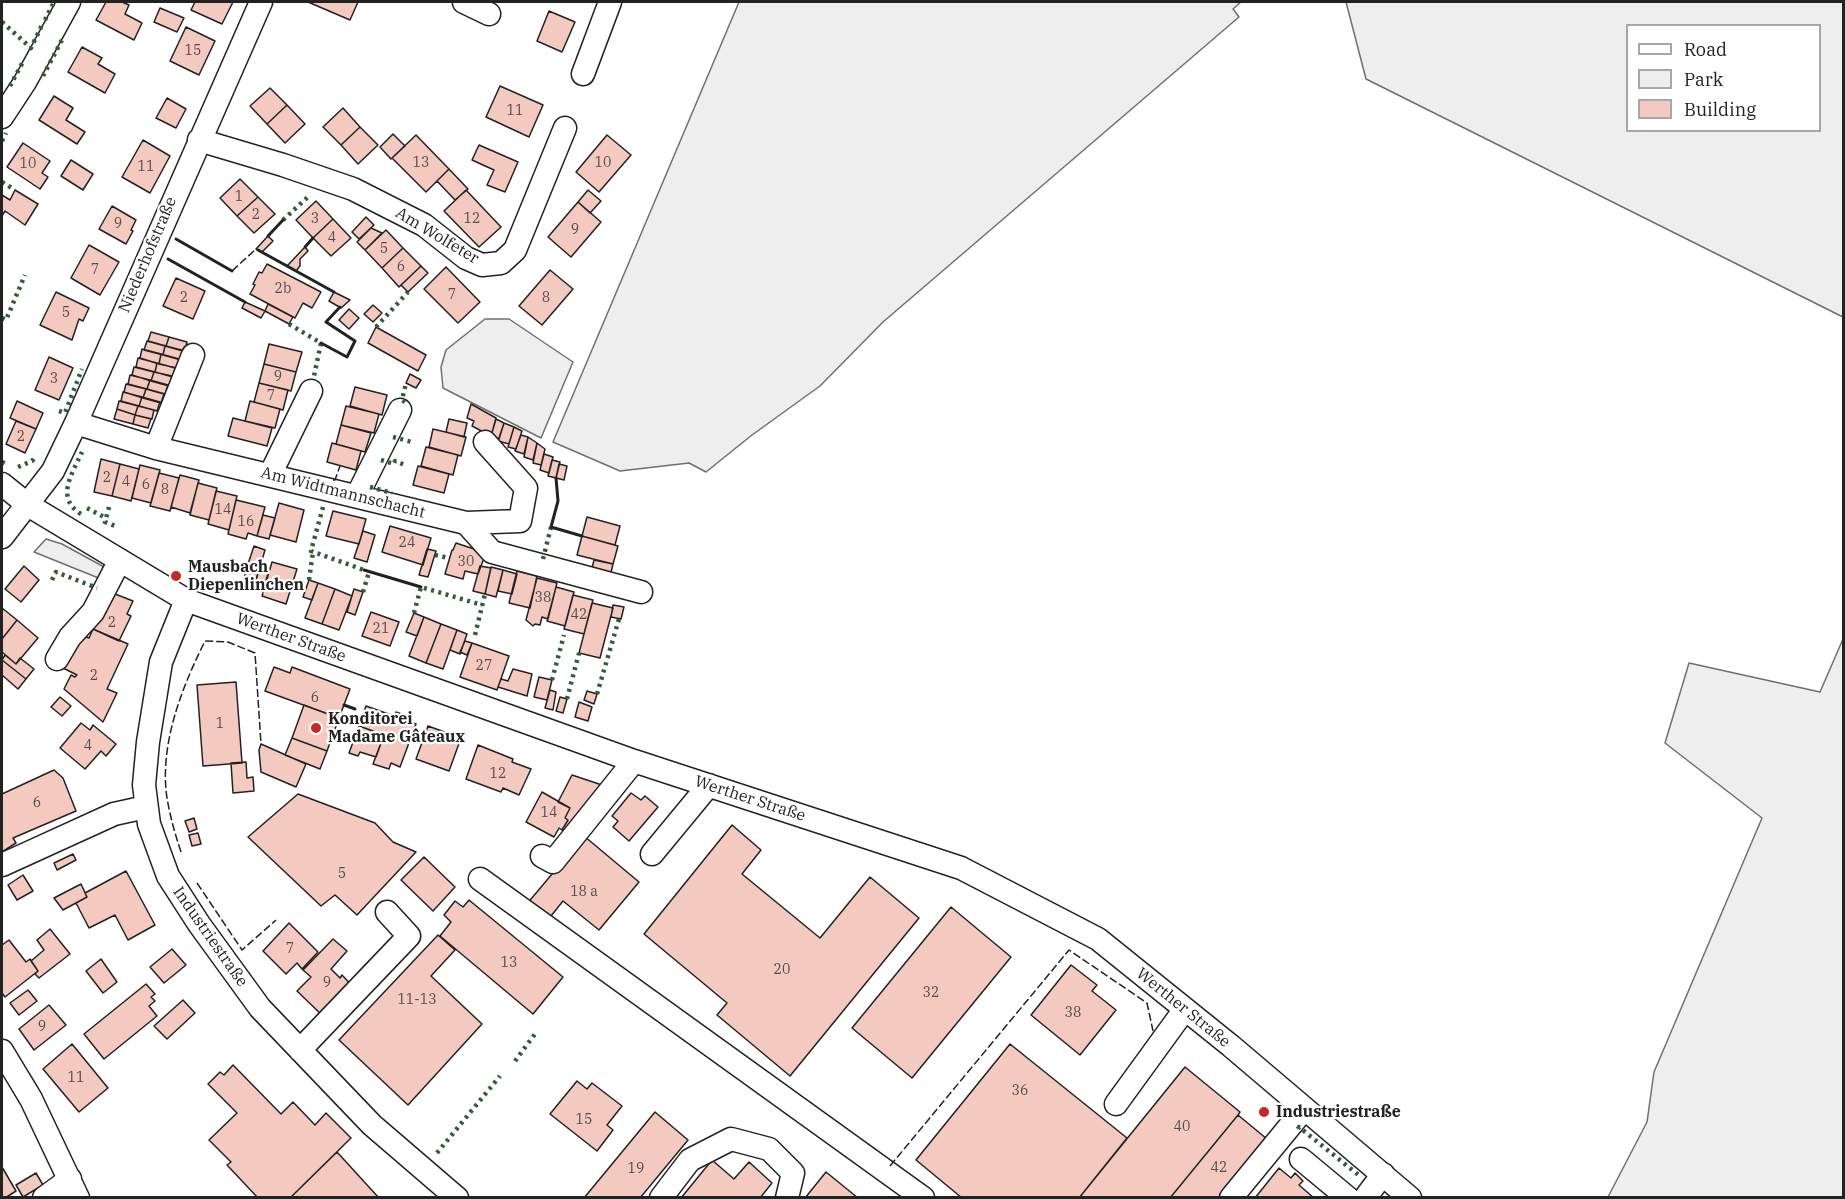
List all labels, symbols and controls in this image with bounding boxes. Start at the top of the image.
legend [1626,24,1821,132]
text: Road [1684,38,1727,61]
house number: 15 [185,43,201,59]
text: Park [1684,68,1723,91]
text: Building [1684,98,1756,121]
house number: 11 [507,103,523,119]
house number: 13 [413,155,429,171]
house number: 10 [595,155,611,171]
house number: 10 [20,156,36,172]
house number: 11 [138,159,154,175]
house number: 1 [235,189,243,205]
street label: Niederhofstraße [115,194,181,316]
street label: Am Wolfeter [392,204,482,268]
house number: 2 [252,207,260,223]
house number: 3 [311,211,319,227]
house number: 12 [464,211,480,227]
house number: 9 [114,216,122,232]
house number: 9 [571,222,579,238]
house number: 4 [328,230,336,246]
house number: 5 [380,241,388,257]
house number: 6 [397,259,405,275]
house number: 7 [91,262,99,278]
house number: 2b [275,281,291,297]
house number: 7 [448,287,456,303]
house number: 2 [180,290,188,306]
house number: 8 [542,290,550,306]
house number: 5 [62,305,70,321]
house number: 9 [274,369,282,385]
house number: 3 [50,371,58,387]
house number: 7 [267,388,275,404]
house number: 2 [17,429,25,445]
street label: Am Widtmannschacht [259,463,427,523]
house number: 2 [103,470,111,486]
house number: 4 [122,474,130,490]
house number: 6 [142,477,150,493]
house number: 8 [161,482,169,498]
house number: 14 [215,502,231,518]
house number: 16 [238,514,254,530]
house number: 24 [399,535,415,551]
house number: 30 [458,554,474,570]
place label: Mausbach Diepenlinchen [188,557,304,595]
marker: Mausbach Diepenlinchen [169,569,183,583]
house number: 38 [535,590,551,606]
house number: 42 [571,607,587,623]
street label: Werther Straße [234,609,348,667]
house number: 2 [108,615,116,631]
house number: 21 [373,621,389,637]
house number: 27 [476,658,492,674]
house number: 2 [90,668,98,684]
house number: 6 [311,690,319,706]
place label: Konditorei Madame Gâteaux [328,709,465,747]
house number: 1 [216,716,224,732]
marker: Konditorei Madame Gâteaux [309,721,323,735]
house number: 4 [84,738,92,754]
house number: 12 [490,766,506,782]
street label: Werther Straße [692,772,808,826]
house number: 6 [33,795,41,811]
house number: 14 [541,805,557,821]
house number: 5 [338,866,346,882]
street label: Industriestraße [168,883,252,991]
house number: 18 a [570,884,598,900]
house number: 7 [286,941,294,957]
house number: 13 [501,955,517,971]
house number: 20 [774,962,790,978]
street label: Werther Straße [1132,964,1234,1052]
house number: 9 [323,975,331,991]
house number: 32 [923,985,939,1001]
house number: 11-13 [397,992,437,1008]
house number: 38 [1065,1005,1081,1021]
house number: 9 [38,1019,46,1035]
house number: 11 [68,1070,84,1086]
house number: 36 [1012,1083,1028,1099]
place label: Industriestraße [1276,1102,1401,1122]
marker: Industriestraße [1257,1105,1271,1119]
house number: 15 [576,1112,592,1128]
house number: 40 [1174,1119,1190,1135]
house number: 42 [1211,1160,1227,1176]
house number: 19 [628,1161,644,1177]

